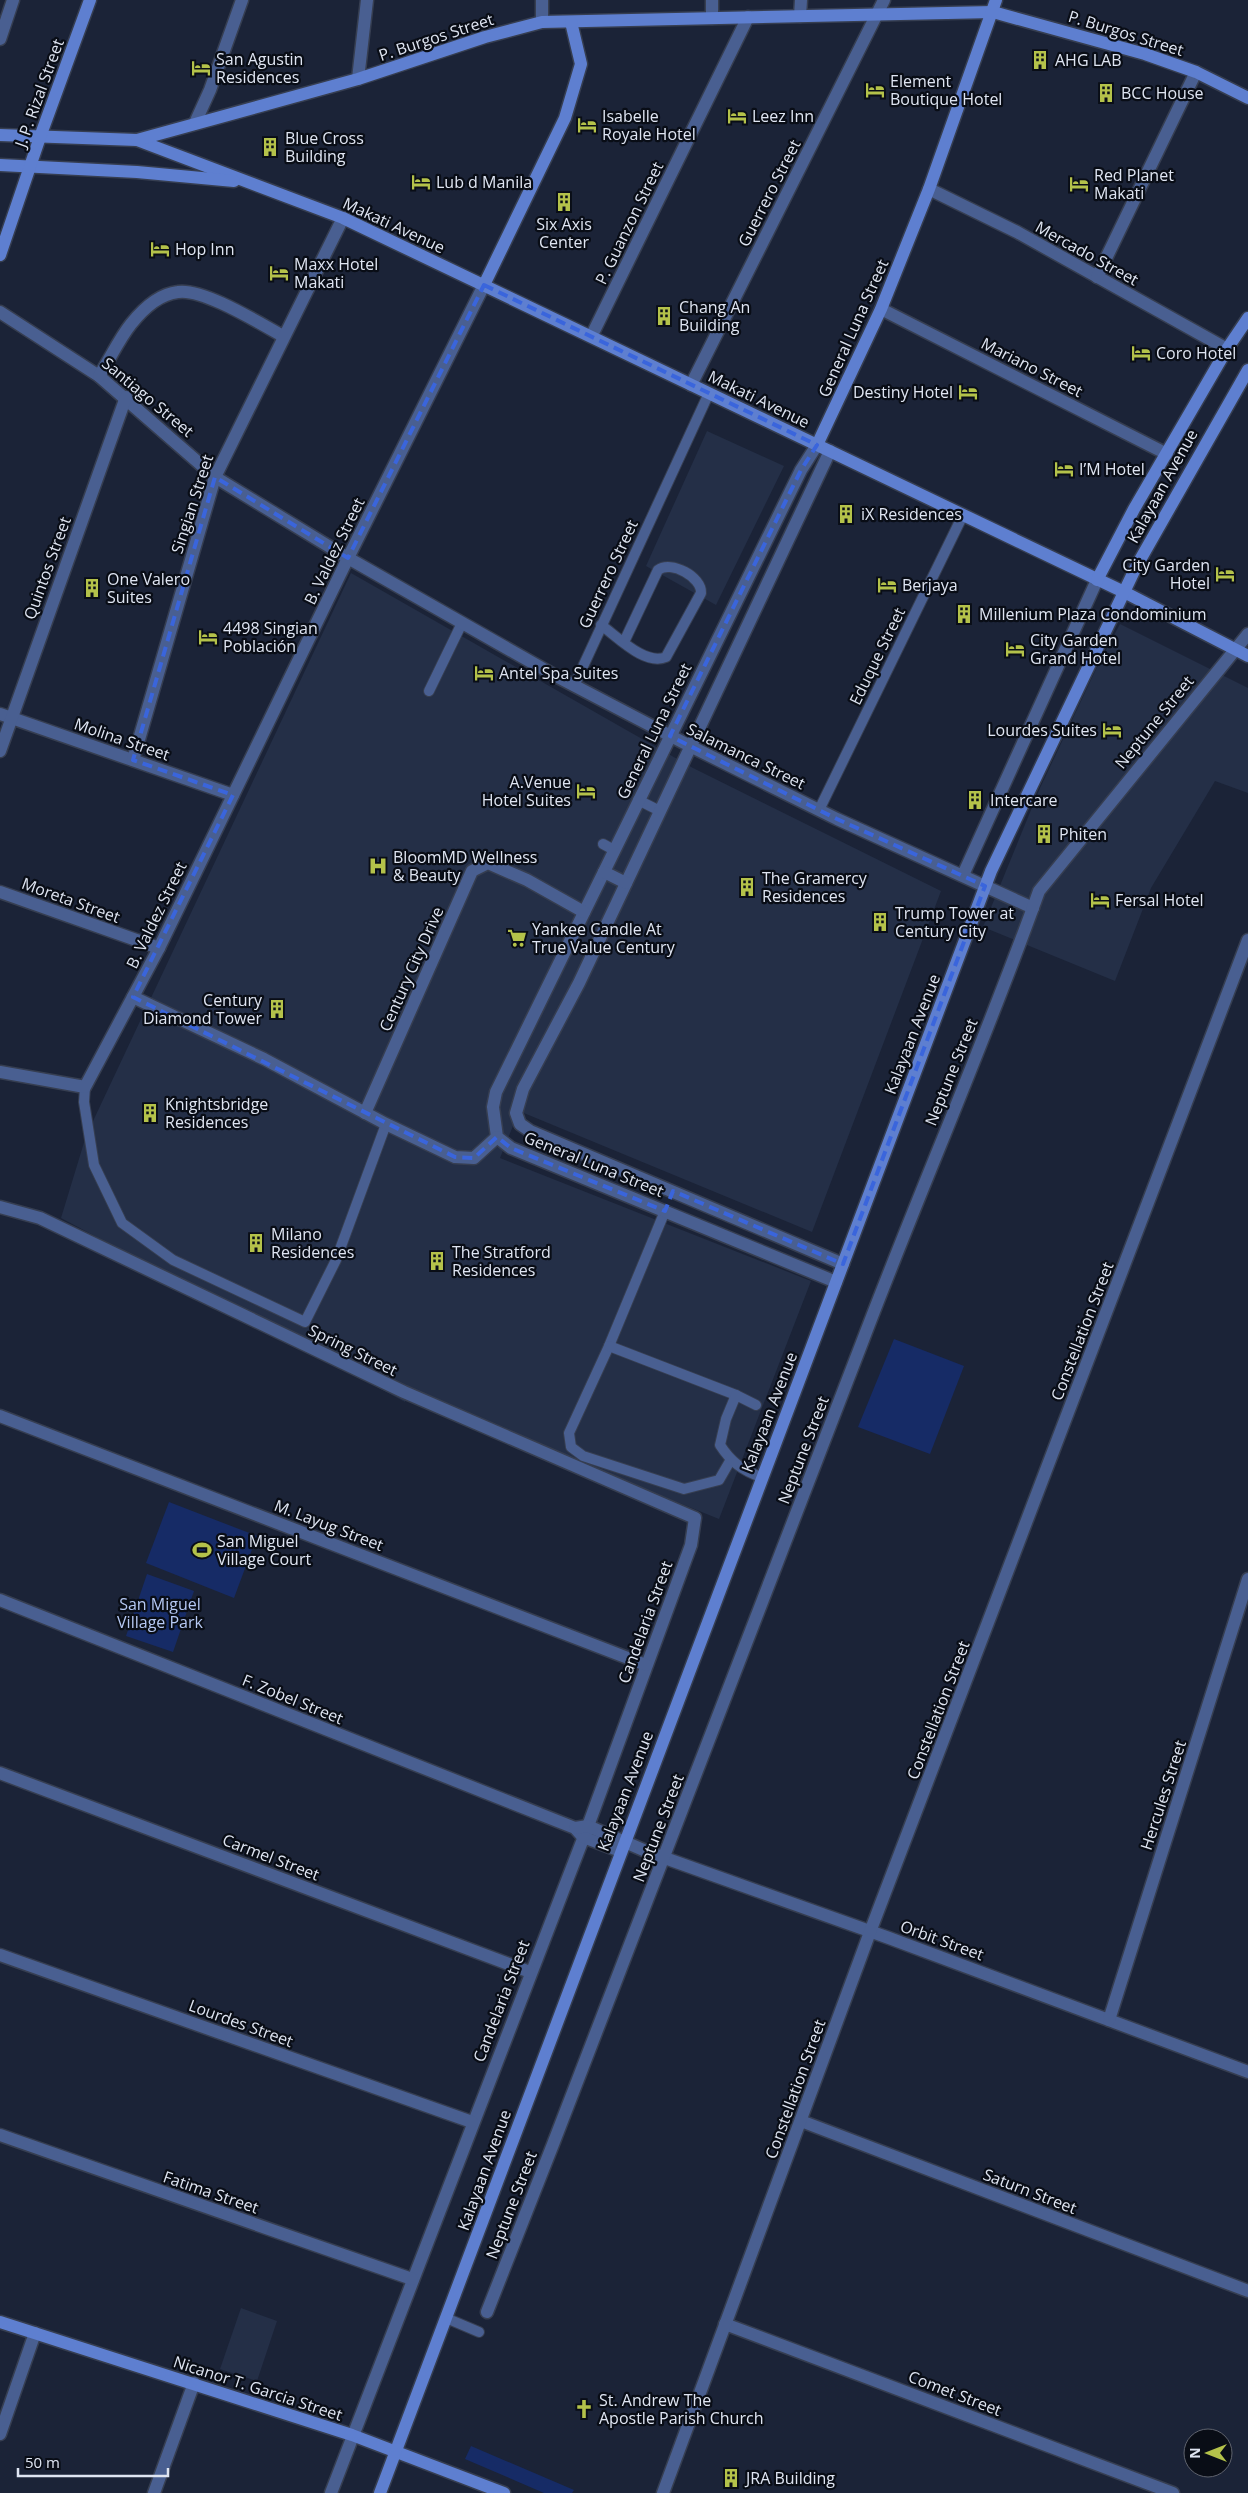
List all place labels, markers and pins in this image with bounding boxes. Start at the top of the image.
place label: San Agustin Residences [216,48,303,88]
building icon: AHG LAB [1029,49,1051,71]
place label: AHG LAB [1055,49,1122,71]
hotel icon: San Agustin Residences [190,57,212,79]
place label: Element Boutique Hotel [890,70,1002,110]
hotel icon: Element Boutique Hotel [864,79,886,101]
building icon: BCC House [1095,82,1117,104]
place label: BCC House [1121,82,1204,104]
place label: Isabelle Royale Hotel [602,105,696,145]
hotel icon: Leez Inn [726,105,748,127]
place label: Leez Inn [752,105,814,127]
hotel icon: Isabelle Royale Hotel [576,114,598,136]
place label: Blue Cross Building [285,127,364,167]
building icon: Blue Cross Building [259,136,281,158]
place label: Red Planet Makati [1094,164,1174,204]
hotel icon: Lub d Manila [410,171,432,193]
place label: Lub d Manila [436,171,532,193]
hotel icon: Red Planet Makati [1068,173,1090,195]
building icon: Six Axis Center [553,191,575,213]
place label: Six Axis Center [536,213,592,253]
hotel icon: Hop Inn [149,238,171,260]
place label: Hop Inn [175,238,234,260]
place label: Maxx Hotel Makati [294,253,378,293]
hotel icon: Maxx Hotel Makati [268,262,290,284]
place label: Chang An Building [679,296,750,336]
building icon: Chang An Building [653,305,675,327]
hotel icon: Coro Hotel [1130,342,1152,364]
place label: Coro Hotel [1156,342,1236,364]
place label: Destiny Hotel [853,381,953,403]
hotel icon: Destiny Hotel [957,381,979,403]
hotel icon: I’M Hotel [1053,458,1075,480]
place label: I’M Hotel [1079,458,1145,480]
building icon: iX Residences [835,503,857,525]
place label: iX Residences [861,503,962,525]
place label: City Garden Hotel [1122,554,1210,594]
hotel icon: City Garden Hotel [1214,563,1236,585]
place label: One Valero Suites [107,568,190,608]
hotel icon: Berjaya [876,574,898,596]
place label: Berjaya [902,574,958,596]
building icon: One Valero Suites [81,577,103,599]
building icon: Millenium Plaza Condominium [953,603,975,625]
place label: Millenium Plaza Condominium [979,603,1206,625]
place label: 4498 Singian Población [223,617,318,657]
hotel icon: 4498 Singian Población [197,626,219,648]
place label: City Garden Grand Hotel [1030,629,1121,669]
hotel icon: City Garden Grand Hotel [1004,638,1026,660]
hotel icon: Antel Spa Suites [473,662,495,684]
place label: Antel Spa Suites [499,662,618,684]
place label: Lourdes Suites [987,719,1097,741]
hotel icon: Lourdes Suites [1101,719,1123,741]
place label: A.Venue Hotel Suites [482,771,571,811]
hotel icon: A.Venue Hotel Suites [575,780,597,802]
building icon: Intercare [964,789,986,811]
place label: Intercare [990,789,1058,811]
building icon: Phiten [1033,823,1055,845]
place label: Phiten [1059,823,1107,845]
place label: BloomMD Wellness & Beauty [393,846,537,886]
hospital icon: BloomMD Wellness & Beauty [367,855,389,877]
place label: The Gramercy Residences [762,867,868,907]
building icon: The Gramercy Residences [736,876,758,898]
hotel icon: Fersal Hotel [1089,889,1111,911]
place label: Fersal Hotel [1115,889,1204,911]
place label: Trump Tower at Century City [895,902,1014,942]
building icon: Trump Tower at Century City [869,911,891,933]
place label: Yankee Candle At True Value Century [532,918,676,958]
supermarket icon: Yankee Candle At True Value Century [506,927,528,949]
place label: Century Diamond Tower [143,989,263,1029]
building icon: Century Diamond Tower [266,998,288,1020]
place label: Knightsbridge Residences [165,1093,268,1133]
building icon: Knightsbridge Residences [139,1102,161,1124]
place label: Milano Residences [271,1223,354,1263]
building icon: Milano Residences [245,1232,267,1254]
place label: The Stratford Residences [452,1241,551,1281]
building icon: The Stratford Residences [426,1250,448,1272]
place label: San Miguel Village Court [217,1530,311,1570]
sports icon: San Miguel Village Court [191,1539,213,1561]
place label: St. Andrew The Apostle Parish Church [599,2389,763,2429]
church icon: St. Andrew The Apostle Parish Church [573,2398,595,2420]
building icon: JRA Building [720,2467,742,2489]
place label: JRA Building [744,2467,835,2489]

